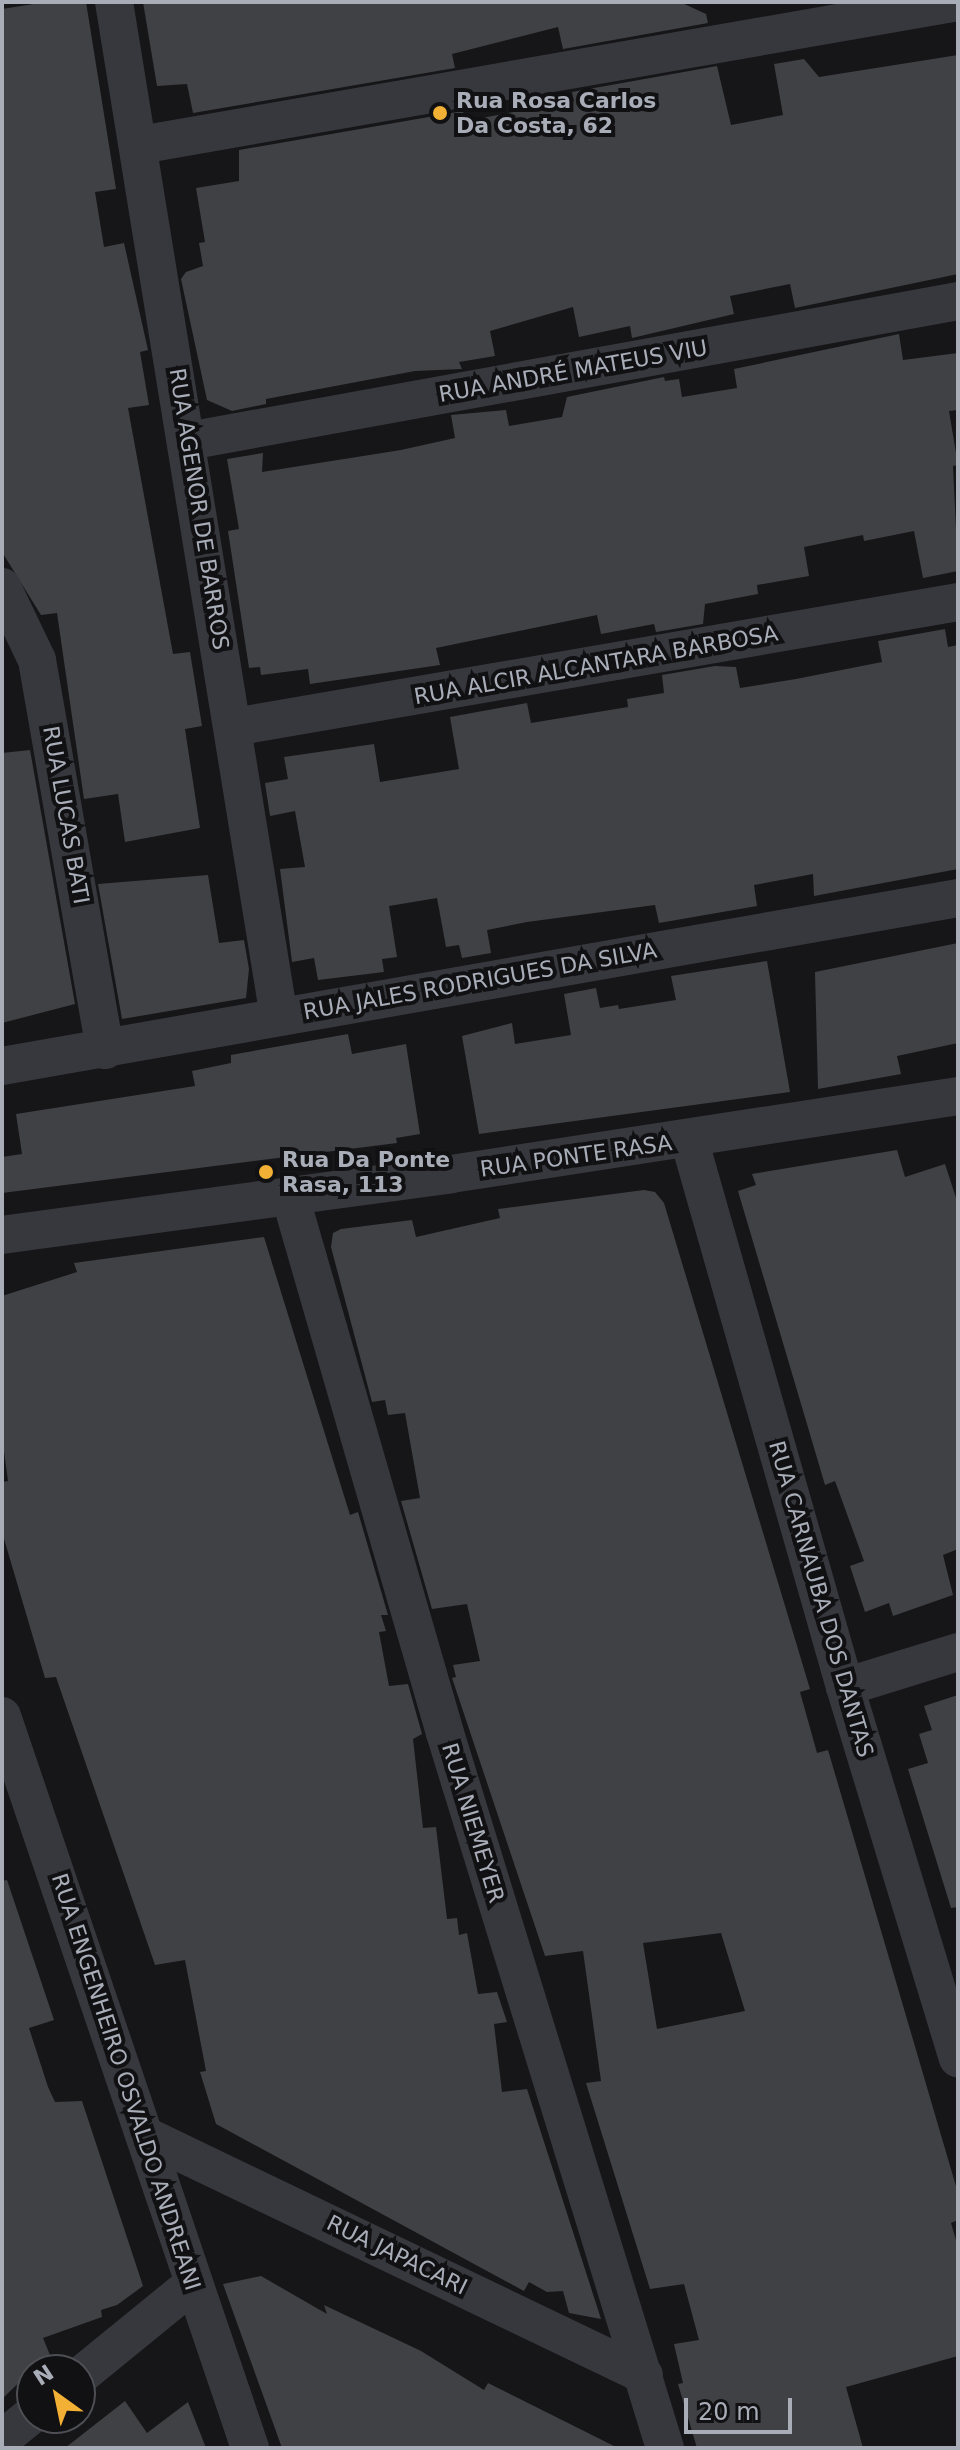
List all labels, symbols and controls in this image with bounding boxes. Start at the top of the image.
place label: Rua Rosa Carlos Da Costa, 62 [456,87,656,138]
marker: Rua Rosa Carlos Da Costa, 62 [431,104,449,122]
street label: RUA ANDRÉ MATEUS VIU [437,334,709,408]
street label: RUA AGENOR DE BARROS [164,366,234,652]
street label: RUA ALCIR ALCANTARA BARBOSA [412,620,780,710]
street label: RUA LUCAS BATI [37,724,95,906]
street label: RUA JALES RODRIGUES DA SILVA [301,937,659,1025]
street label: RUA PONTE RASA [478,1129,674,1183]
place label: Rua Da Ponte Rasa, 113 [282,1146,450,1198]
marker: Rua Da Ponte Rasa, 113 [257,1163,275,1181]
street label: RUA CARNAUBA DOS DANTAS [763,1438,879,1760]
street label: RUA NIEMEYER [436,1740,510,1906]
street label: RUA ENGENHEIRO OSVALDO ANDREANI [46,1870,206,2294]
street label: RUA JAPACARI [322,2210,472,2300]
north arrow [16,2354,96,2434]
text: N [29,2360,58,2391]
scale bar [688,2382,796,2432]
text: 20 m [698,2398,760,2426]

